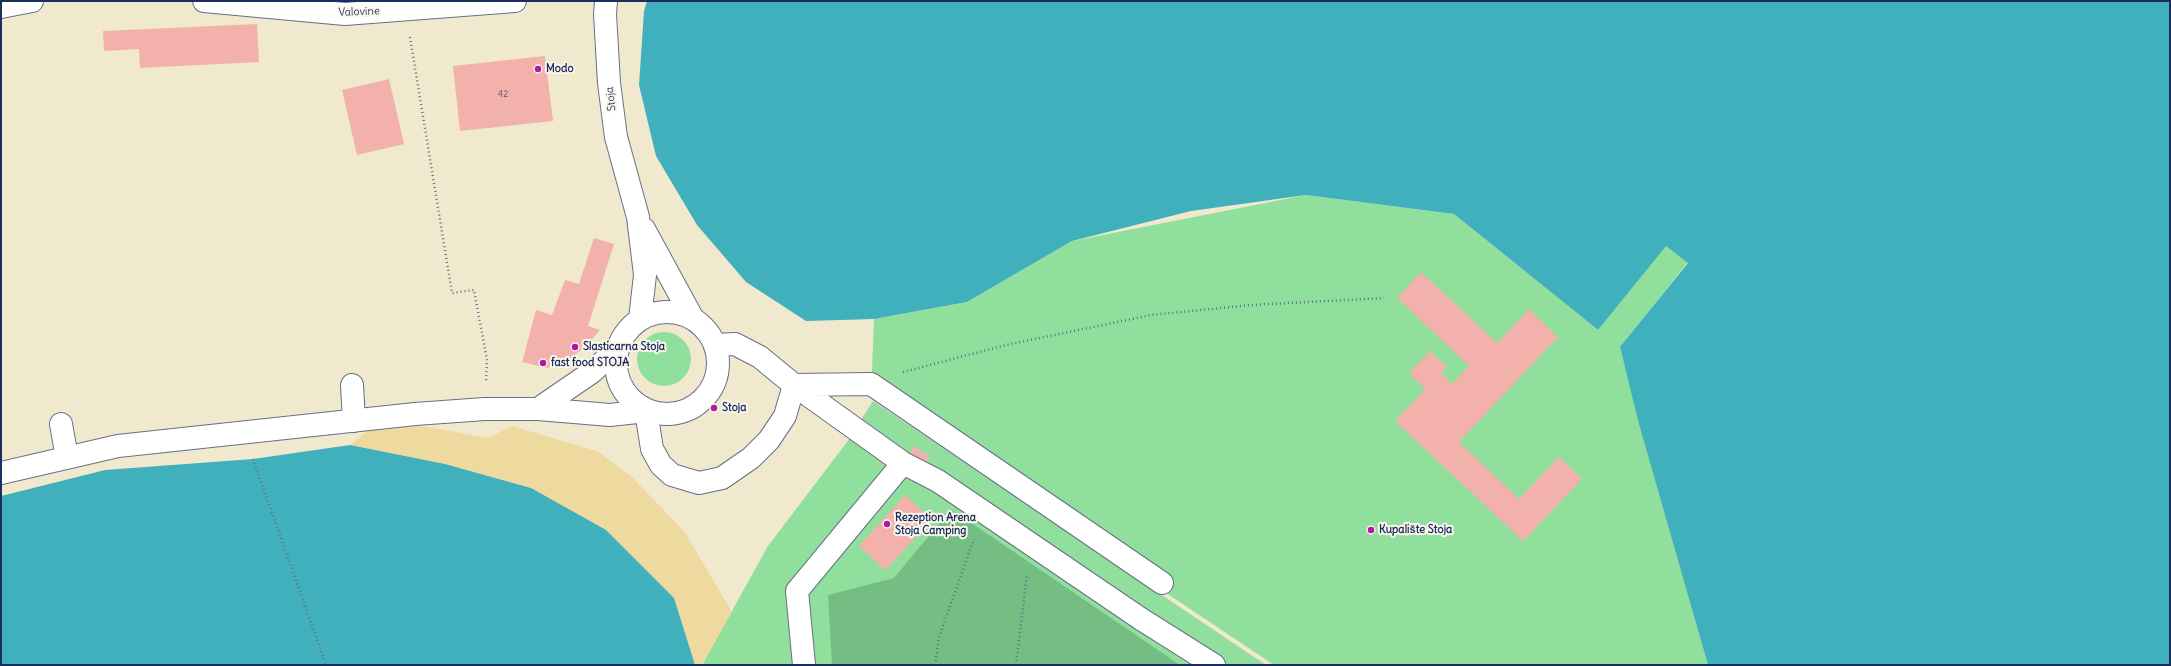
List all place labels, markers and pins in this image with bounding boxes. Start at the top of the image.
place label: Modo [546,62,574,76]
marker: Modo [533,64,543,74]
place label: Slasticarna Stoja [583,340,665,354]
marker: Slasticarna Stoja [570,342,580,352]
place label: fast food STOJA [551,356,629,370]
marker: fast food STOJA [538,358,548,368]
place label: Stoja [722,401,747,415]
marker: Stoja [709,403,719,413]
place label: Rezeption Arena Stoja Camping [895,511,976,537]
marker: Rezeption Arena Stoja Camping [882,519,892,529]
place label: Kupalište Stoja [1379,523,1452,537]
marker: Kupalište Stoja [1366,525,1376,535]

